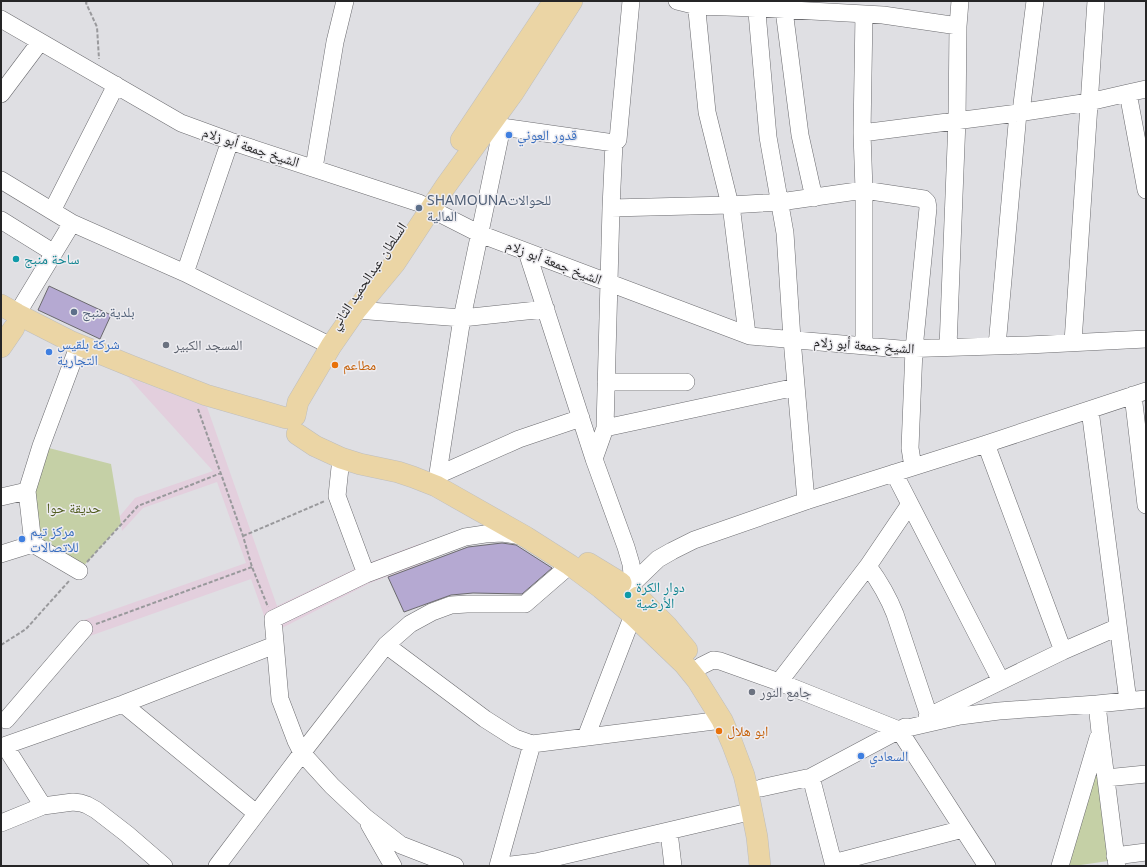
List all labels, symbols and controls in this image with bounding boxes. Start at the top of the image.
street label: الشيخ جمعة أبو زلام [200,122,302,172]
place label: قدور العوني [517,125,577,147]
marker: قدور العوني [504,130,514,140]
place label: SHAMOUNAللحوالات المالية [427,190,551,225]
marker: SHAMOUNAللحوالات المالية [414,203,424,213]
street label: السلطان عبدالحميد الثاني [324,218,413,335]
street label: الشيخ جمعة أبو زلام [503,235,605,289]
place label: ساحة منبج [24,249,80,269]
marker: ساحة منبج [11,254,21,264]
place label: بلدية منبج [82,302,135,322]
marker: بلدية منبج [69,307,79,317]
street label: الشيخ جمعة أبو زلام [813,332,915,358]
place label: شركة بلقيس التجارية [57,334,120,369]
place label: المسجد الكبير [173,335,242,354]
marker: المسجد الكبير [161,340,171,350]
marker: شركة بلقيس التجارية [44,347,54,357]
place label: مطاعم [343,355,376,375]
marker: مطاعم [330,360,340,370]
park label: حديقة حوا [47,498,101,517]
place label: مركز تيم للاتصالات [30,521,79,556]
marker: مركز تيم للاتصالات [17,534,27,544]
place label: دوار الكرة الأرضية [636,577,685,612]
marker: دوار الكرة الأرضية [623,590,633,600]
place label: جامع النور [759,682,812,702]
marker: جامع النور [747,687,757,697]
place label: ابو هلال [727,721,768,740]
marker: ابو هلال [714,726,724,736]
place label: السعادي [869,746,908,768]
marker: السعادي [856,751,866,761]

